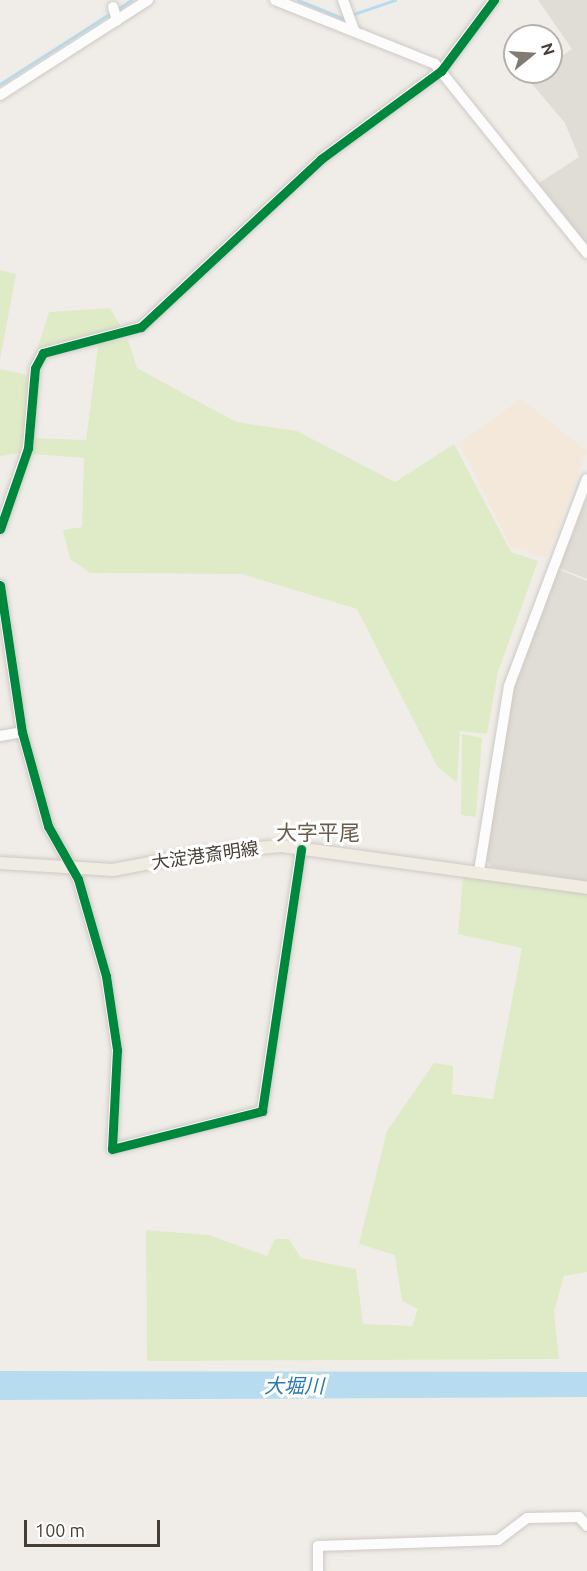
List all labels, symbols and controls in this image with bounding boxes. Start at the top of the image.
north arrow [503,24,563,84]
text: N [538,41,559,58]
district label: 大字平尾 [276,819,360,845]
street label: 大淀港斎明線 [150,837,260,873]
water label: 大堀川 [264,1373,324,1397]
scale bar [27,1508,164,1546]
text: 100 m [35,1520,85,1540]

